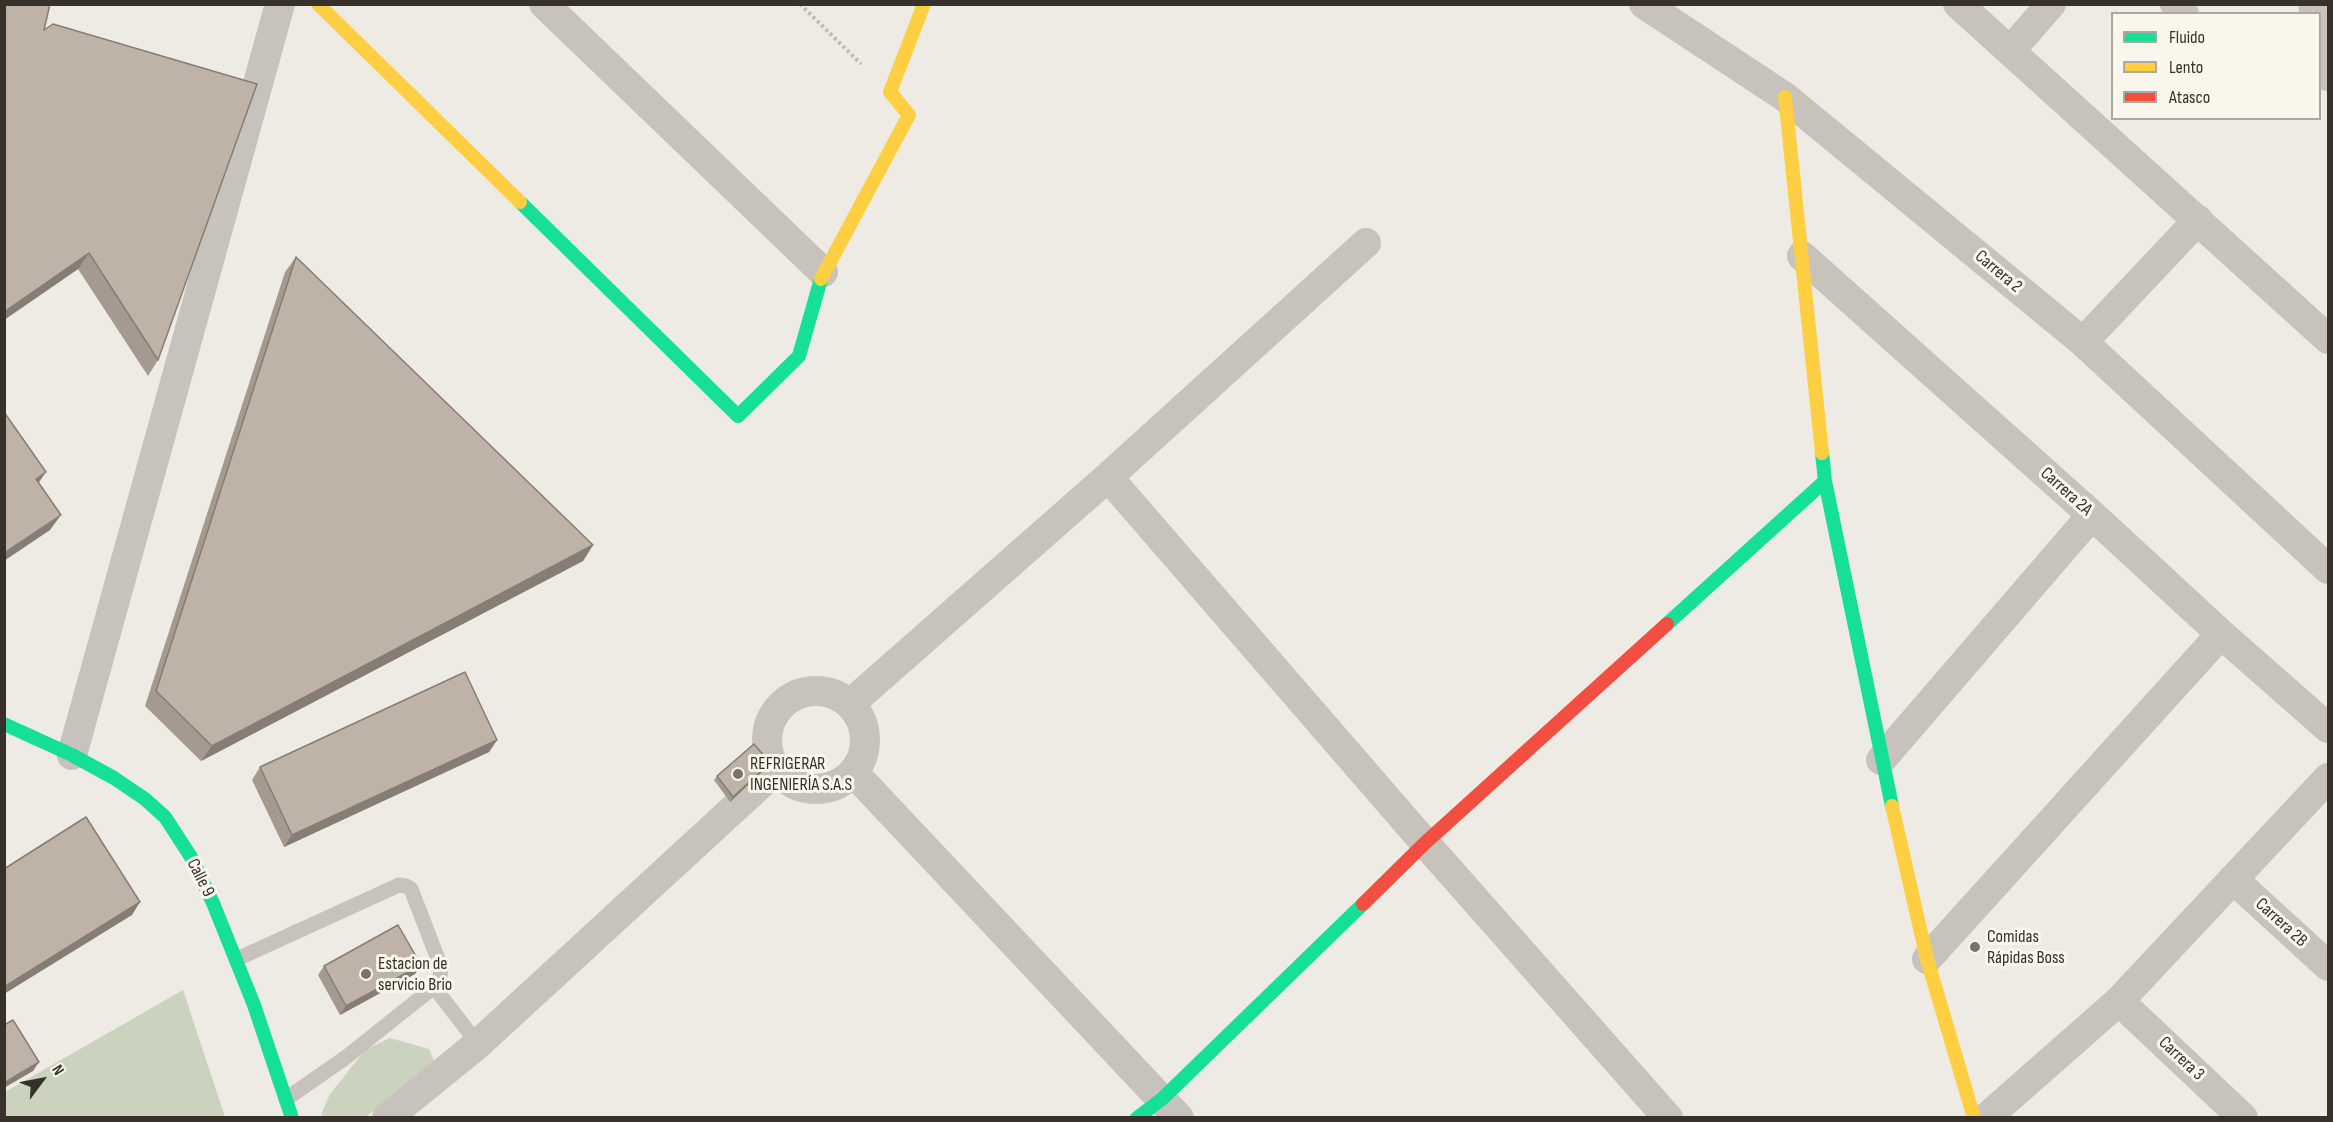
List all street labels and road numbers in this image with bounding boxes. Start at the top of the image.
street label: Carrera 2 [1970,246,2026,298]
street label: Carrera 2A [2036,463,2096,521]
street label: Calle 9 [181,855,219,901]
street label: Carrera 2B [2250,894,2312,952]
street label: Carrera 3 [2154,1032,2208,1086]

